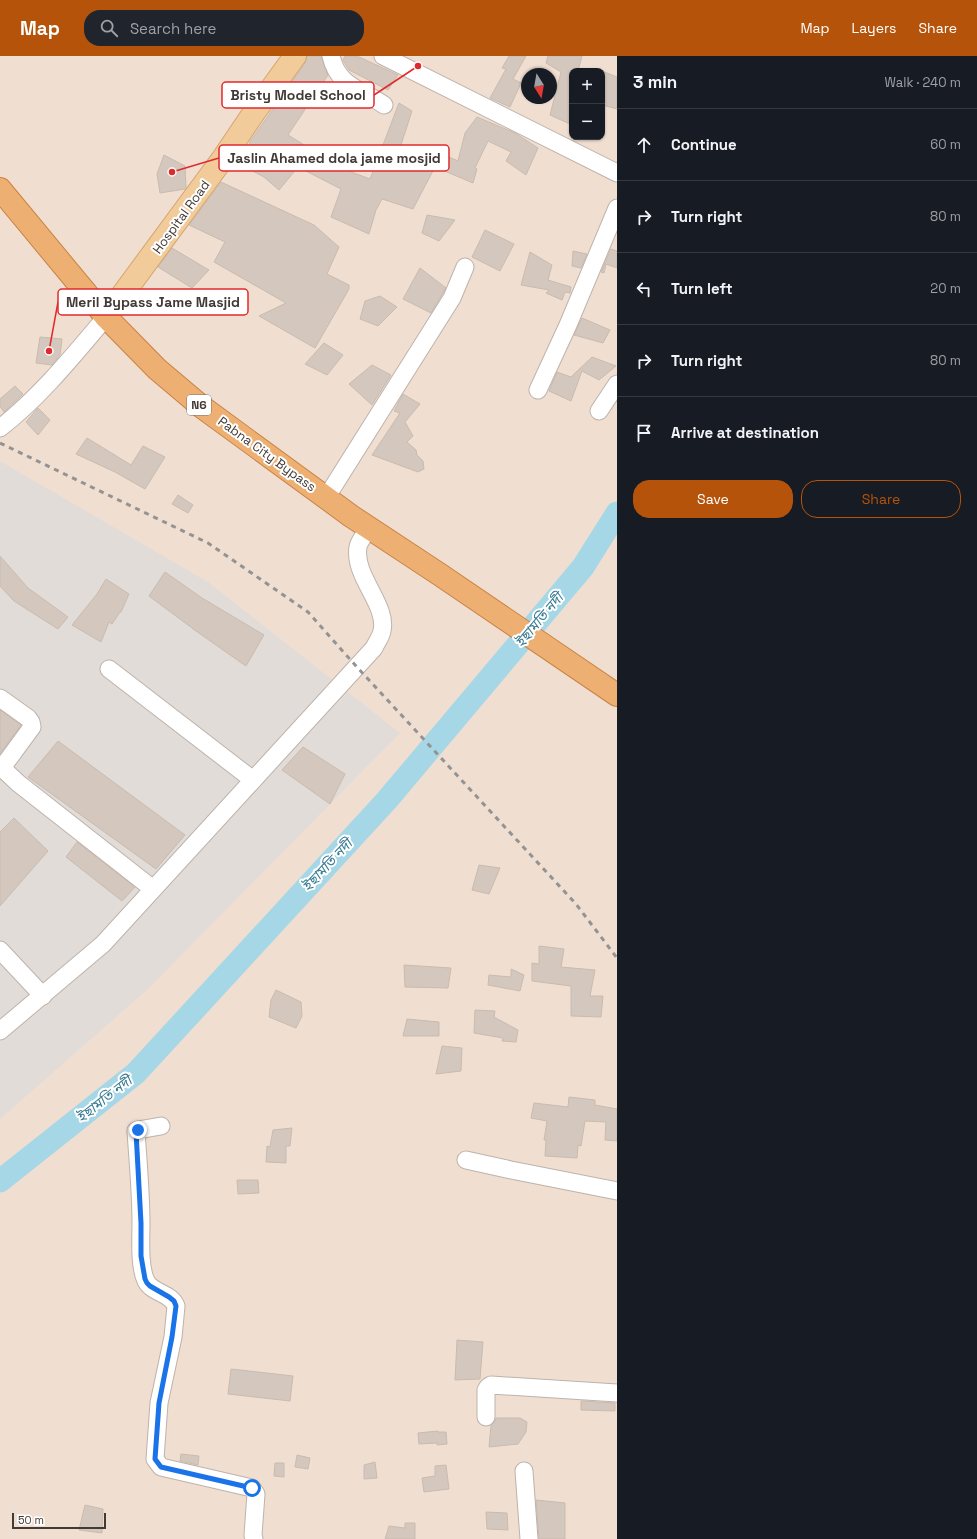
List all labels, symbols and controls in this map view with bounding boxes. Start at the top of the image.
search box [84,10,364,46]
text: Map [20,16,60,41]
icon: search [98,17,120,39]
text: Search here [130,19,216,38]
text: Map [800,19,830,37]
text: Layers [852,19,896,37]
text: Share [918,19,957,37]
north arrow [521,68,557,104]
map controls [569,68,605,140]
button: + [569,68,605,104]
text: 3 min [633,71,677,93]
text: Walk · 240 m [885,74,961,91]
callout: Bristy Model School [222,82,374,108]
text: Bristy Model School [230,86,366,104]
button: − [569,104,605,140]
icon: ahead [633,134,655,156]
text: Continue [671,135,737,154]
text: 60 m [930,136,961,153]
callout: Jaslin Ahamed dola jame mosjid [219,145,449,171]
text: Jaslin Ahamed dola jame mosjid [227,149,441,167]
street label: Hospital Road [149,177,213,257]
icon: right [633,206,655,228]
text: Turn right [671,207,742,226]
text: 80 m [930,208,961,225]
icon: left [633,278,655,300]
text: Turn left [671,279,733,298]
text: 20 m [930,280,961,297]
callout: Meril Bypass Jame Masjid [58,289,248,315]
text: Meril Bypass Jame Masjid [66,293,240,311]
icon: right [633,350,655,372]
text: Turn right [671,351,742,370]
text: 80 m [930,352,961,369]
road number: N6 [187,395,211,415]
street label: Pabna City Bypass [215,413,320,495]
icon: arrive [633,422,655,444]
text: Arrive at destination [671,423,819,442]
button: Save [633,480,793,518]
button: Share [801,480,961,518]
water label: ইছামতি নদী [511,587,569,651]
water label: ইছামতি নদী [298,833,358,895]
water label: ইছামতি নদী [73,1070,138,1126]
route end [129,1121,147,1139]
route start [243,1479,261,1497]
scale bar [12,1511,106,1530]
text: 50 m [18,1513,44,1527]

